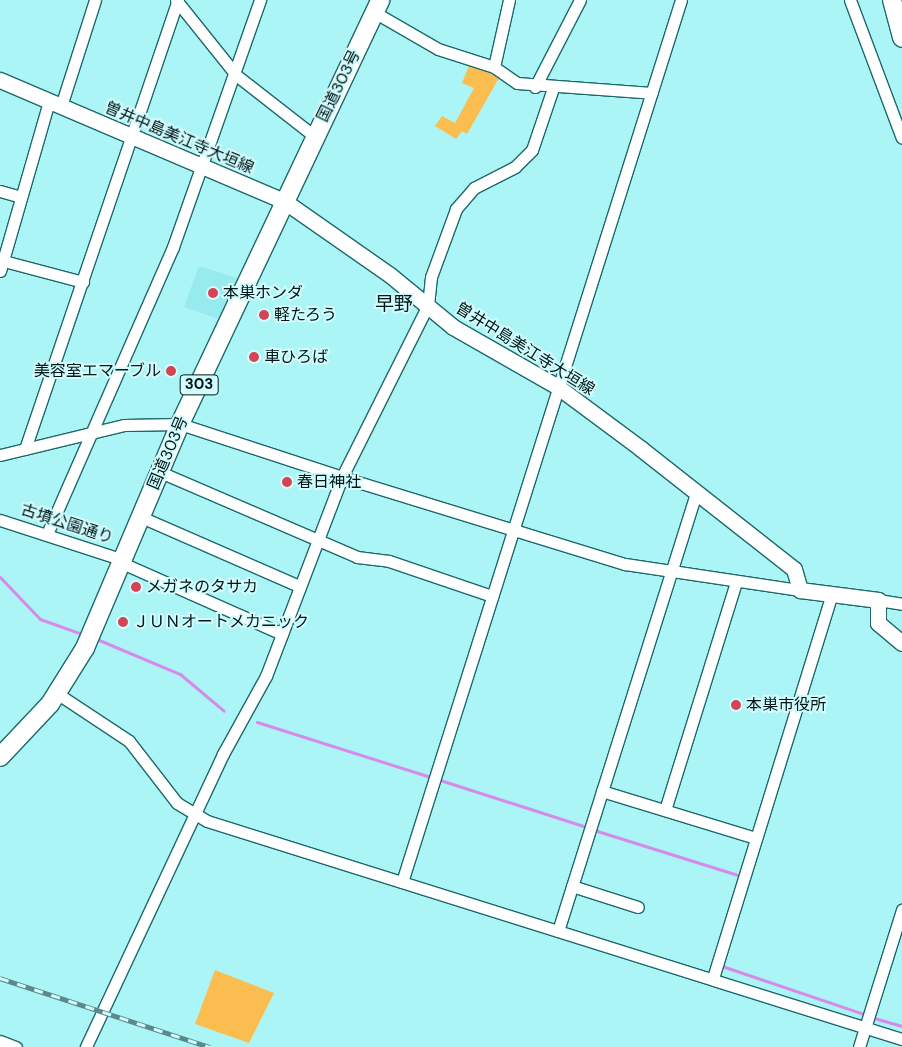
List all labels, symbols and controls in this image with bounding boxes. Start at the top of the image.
street label: 国道303号 [313,47,365,125]
street label: 曽井中島美江寺大垣線 [102,98,256,178]
place label: 本巣ホンダ [223,283,303,303]
marker: 本巣ホンダ [207,287,219,299]
district label: 早野 [375,293,413,315]
street label: 曽井中島美江寺大垣線 [452,298,598,400]
place label: 軽たろう [274,305,338,325]
marker: 軽たろう [258,309,270,321]
place label: 車ひろば [264,347,328,367]
marker: 車ひろば [248,351,260,363]
place label: 美容室エマーブル [33,361,161,381]
marker: 美容室エマーブル [165,365,177,377]
road number: 303 [179,372,219,398]
street label: 国道303号 [144,413,192,493]
place label: 春日神社 [297,472,361,492]
marker: 春日神社 [281,476,293,488]
street label: 古墳公園通り [18,500,116,548]
place label: メガネのタサカ [146,577,258,597]
marker: メガネのタサカ [130,581,142,593]
place label: ＪＵＮオートメカニック [133,612,309,632]
marker: ＪＵＮオートメカニック [117,616,129,628]
place label: 本巣市役所 [746,695,826,715]
marker: 本巣市役所 [730,699,742,711]

